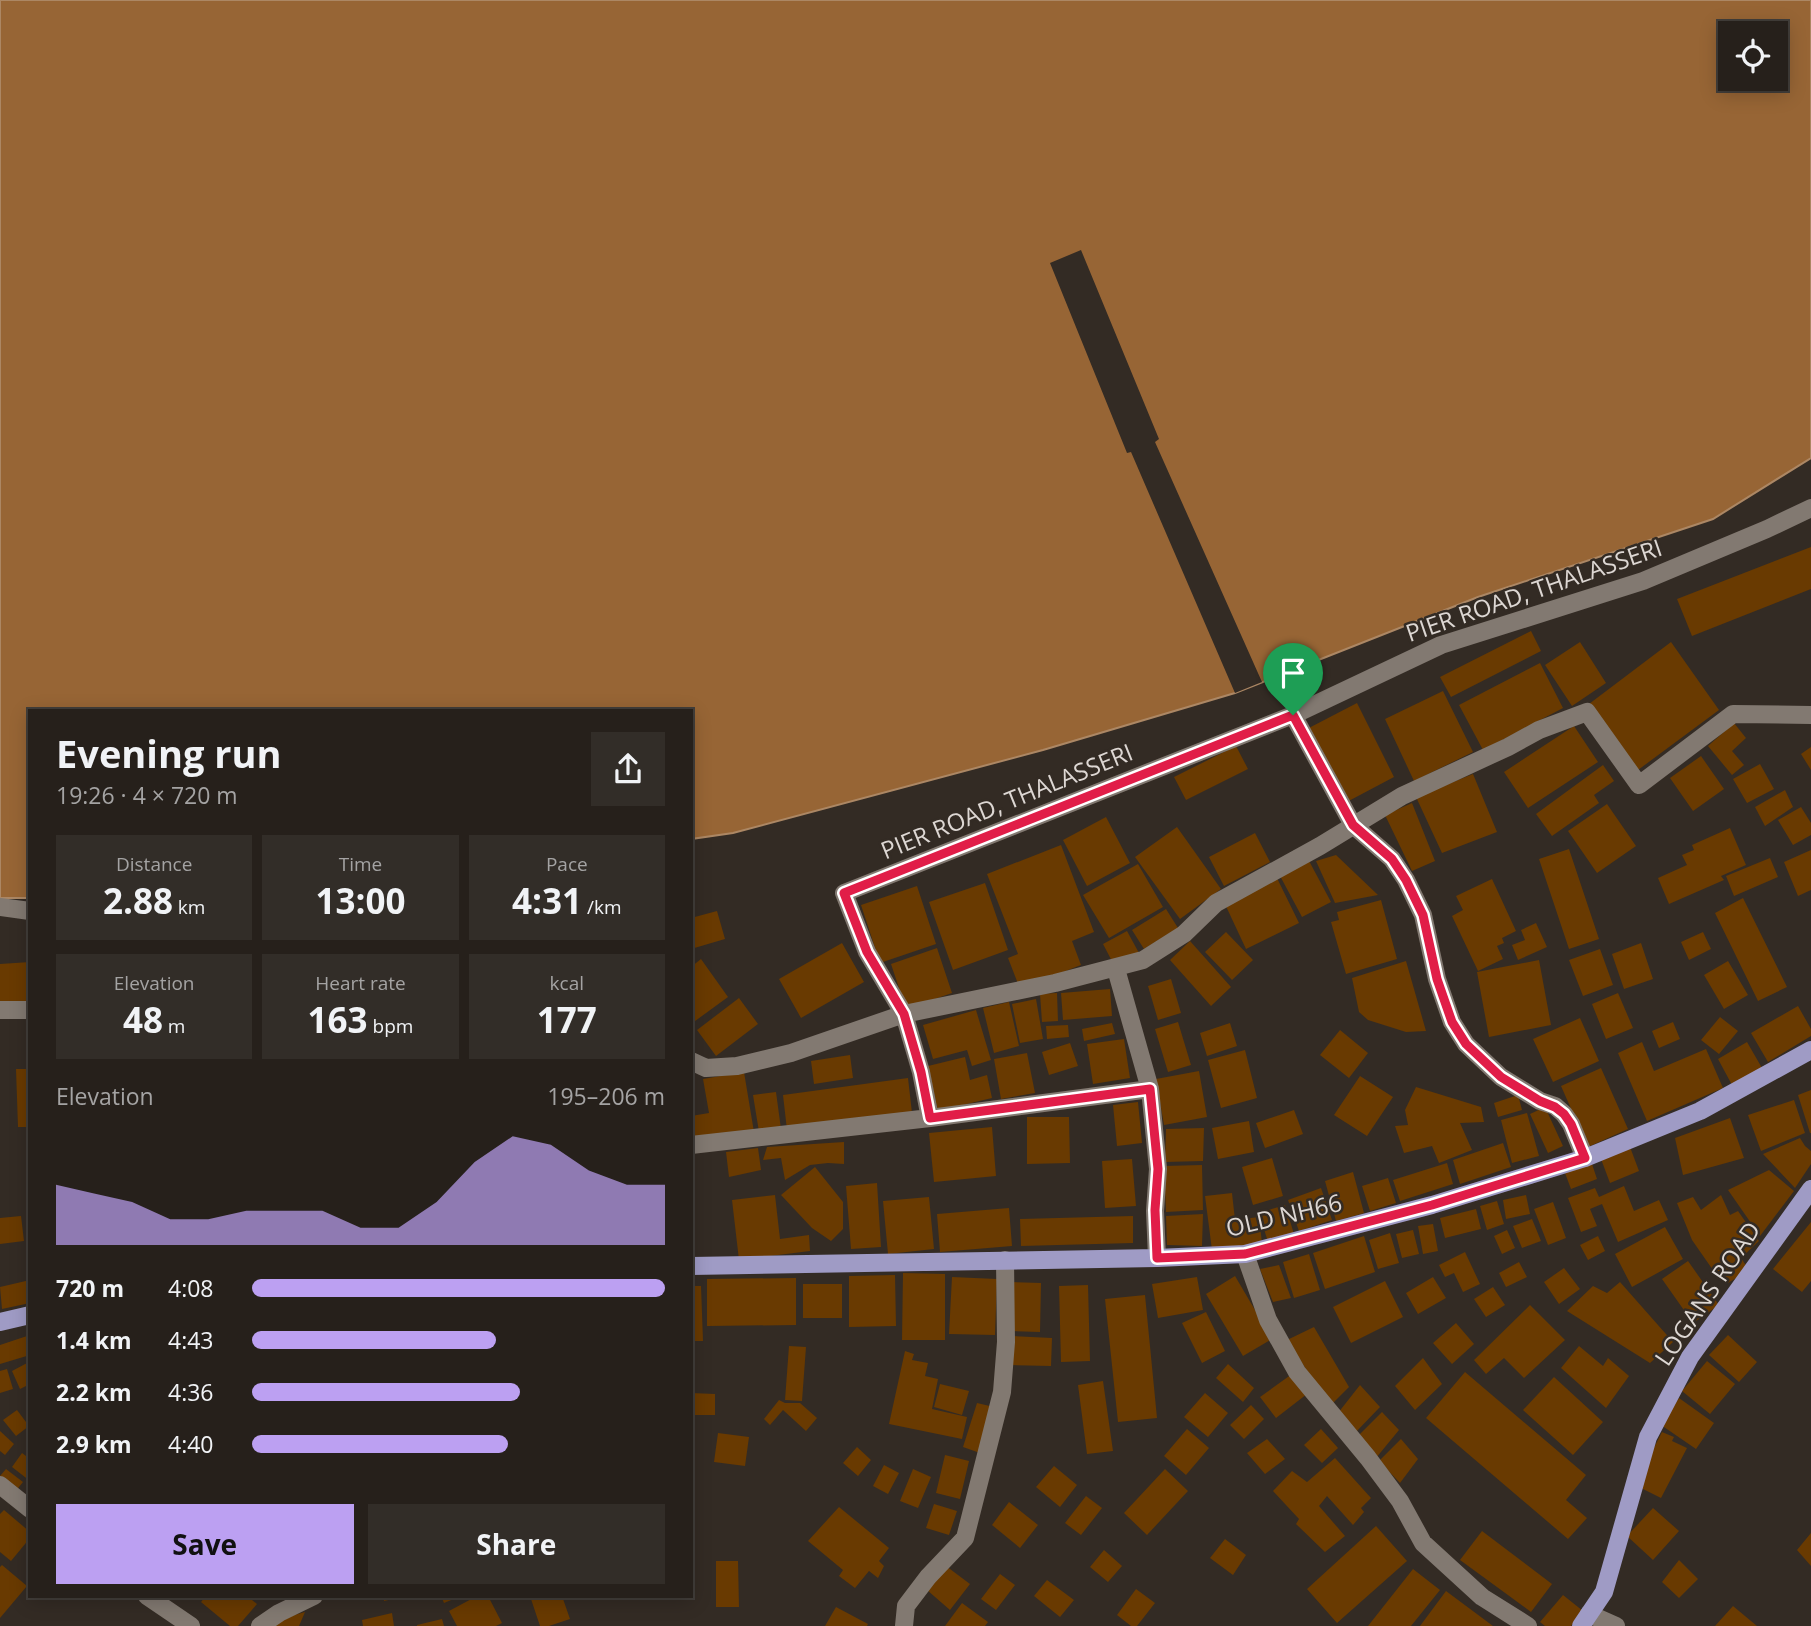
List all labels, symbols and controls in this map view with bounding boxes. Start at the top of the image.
map controls [1718,21,1788,91]
button: locate [1718,21,1788,91]
street label: PIER ROAD, THALASSERI [1401,530,1666,649]
pin [1263,643,1323,715]
icon: arrive [1274,654,1312,692]
text: Evening run [56,727,281,779]
button: share [591,732,665,806]
street label: PIER ROAD, THALASSERI [876,735,1137,866]
text: 19:26 · 4 × 720 m [56,779,238,811]
text: Distance [116,851,192,877]
text: Time [339,851,382,877]
text: Pace [546,851,588,877]
text: 2.88 [103,877,173,924]
text: 13:00 [315,877,406,924]
text: 4:31 [512,877,582,924]
text: km [173,894,205,920]
text: /km [582,894,622,920]
text: Elevation [114,970,195,996]
text: Heart rate [315,970,406,996]
text: kcal [550,970,584,996]
text: 48 [123,996,163,1043]
text: 163 [308,996,368,1043]
text: 177 [537,996,597,1043]
text: m [163,1013,185,1039]
text: bpm [368,1013,413,1039]
text: Elevation [56,1080,154,1112]
text: 195–206 m [547,1080,665,1112]
street label: OLD NH66 [1222,1185,1345,1244]
street label: LOGANS ROAD [1646,1215,1767,1372]
text: 720 m [56,1272,124,1304]
text: 4:08 [168,1272,214,1304]
text: 1.4 km [56,1324,132,1356]
text: 4:43 [168,1324,214,1356]
text: 2.2 km [56,1376,132,1408]
text: 4:36 [168,1376,214,1408]
text: 2.9 km [56,1428,132,1460]
text: 4:40 [168,1428,214,1460]
button: Save [56,1504,354,1584]
button: Share [368,1504,665,1584]

